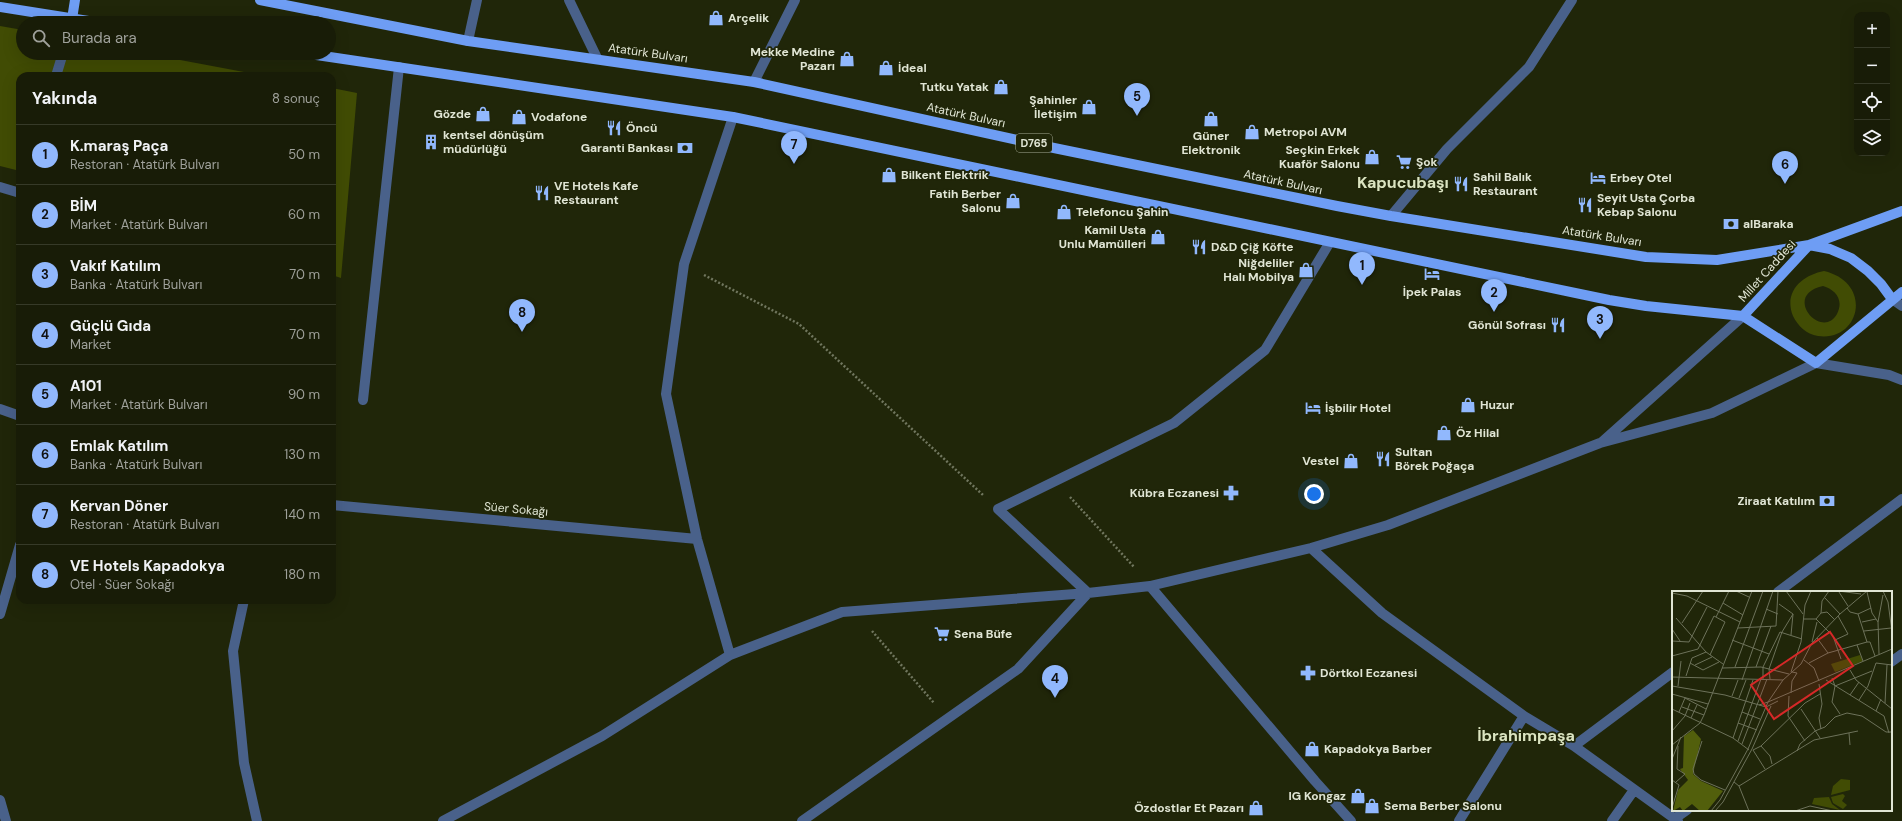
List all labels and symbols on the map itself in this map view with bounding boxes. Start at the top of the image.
shop icon: Arçelik [707,9,725,27]
place label: Arçelik [728,10,769,26]
street label: Atatürk Bulvarı [607,39,689,67]
place label: Mekke Medine Pazarı [750,44,835,74]
shop icon: Mekke Medine Pazarı [838,50,856,68]
shop icon: İdeal [877,59,895,77]
place label: İdeal [898,60,927,76]
shop icon: Tutku Yatak [992,78,1010,96]
place label: Tutku Yatak [920,79,989,95]
pin: 5 [1124,83,1150,116]
place label: Şahinler İletişim [1029,92,1077,122]
shop icon: Şahinler İletişim [1080,98,1098,116]
street label: Atatürk Bulvarı [925,99,1007,131]
shop icon: Gözde [474,105,492,123]
place label: Gözde [433,106,471,122]
shop icon: Vodafone [510,108,528,126]
place label: Vodafone [531,109,587,125]
shop icon: Güner Elektronik [1202,110,1220,128]
restaurant icon: Öncü [605,119,623,137]
place label: Öncü [626,120,658,136]
shop icon: Metropol AVM [1243,123,1261,141]
place label: Metropol AVM [1264,124,1347,140]
place label: kentsel dönüşüm müdürlüğü [443,127,544,157]
place label: Güner Elektronik [1181,128,1241,158]
pin: 7 [781,131,807,164]
building icon: kentsel dönüşüm müdürlüğü [422,133,440,151]
road number: D765 [1016,134,1052,152]
bank icon: Garanti Bankası [676,139,694,157]
place label: Garanti Bankası [581,140,673,156]
place label: Seçkin Erkek Kuaför Salonu [1279,142,1360,172]
shop icon: Seçkin Erkek Kuaför Salonu [1363,148,1381,166]
pin: 6 [1772,151,1798,184]
supermarket icon: Şok [1395,153,1413,171]
place label: Şok [1416,154,1438,170]
shop icon: Bilkent Elektrik [880,166,898,184]
street label: Atatürk Bulvarı [1242,166,1324,198]
place label: Bilkent Elektrik [901,167,989,183]
place label: Sahil Balık Restaurant [1473,169,1538,199]
hotel icon: Erbey Otel [1589,169,1607,187]
place label: Erbey Otel [1610,170,1672,186]
district label: Kapucubaşı [1357,172,1449,193]
restaurant icon: Sahil Balık Restaurant [1452,175,1470,193]
place label: VE Hotels Kafe Restaurant [554,178,638,208]
restaurant icon: VE Hotels Kafe Restaurant [533,184,551,202]
place label: Fatih Berber Salonu [929,186,1001,216]
place label: Seyit Usta Çorba Kebap Salonu [1597,190,1695,220]
shop icon: Fatih Berber Salonu [1004,192,1022,210]
restaurant icon: Seyit Usta Çorba Kebap Salonu [1576,196,1594,214]
shop icon: Telefoncu Şahin [1055,203,1073,221]
place label: Telefoncu Şahin [1076,204,1168,220]
bank icon: alBaraka [1722,215,1740,233]
place label: alBaraka [1743,216,1794,232]
place label: Kamil Usta Unlu Mamülleri [1059,222,1146,252]
street label: Atatürk Bulvarı [1561,222,1643,250]
shop icon: Kamil Usta Unlu Mamülleri [1149,228,1167,246]
street label: Millet Caddesi [1735,237,1799,305]
restaurant icon: D&D Çiğ Köfte [1190,238,1208,256]
place label: D&D Çiğ Köfte [1211,239,1294,255]
pin: 1 [1349,252,1375,285]
place label: Niğdeliler Halı Mobilya [1223,255,1294,285]
shop icon: Niğdeliler Halı Mobilya [1297,261,1315,279]
hotel icon: İpek Palas [1423,265,1441,283]
pin: 2 [1481,279,1507,312]
place label: İpek Palas [1403,284,1461,300]
pin: 8 [509,299,535,332]
pin: 3 [1587,306,1613,339]
restaurant icon: Gönül Sofrası [1549,316,1567,334]
place label: Gönül Sofrası [1468,317,1546,333]
shop icon: Huzur [1459,396,1477,414]
place label: Huzur [1480,397,1514,413]
hotel icon: İşbilir Hotel [1304,399,1322,417]
place label: İşbilir Hotel [1325,400,1391,416]
shop icon: Öz Hilal [1435,424,1453,442]
place label: Öz Hilal [1456,425,1499,441]
place label: Sultan Börek Poğaça [1395,444,1474,474]
restaurant icon: Sultan Börek Poğaça [1374,450,1392,468]
shop icon: Vestel [1342,452,1360,470]
place label: Vestel [1302,453,1339,469]
pharmacy icon: Kübra Eczanesi [1222,484,1240,502]
your location [1304,484,1324,504]
place label: Kübra Eczanesi [1130,485,1219,501]
bank icon: Ziraat Katılım [1818,492,1836,510]
place label: Ziraat Katılım [1737,493,1815,509]
street label: Süer Sokağı [483,498,549,520]
inset map [1672,591,1892,811]
supermarket icon: Sena Büfe [933,625,951,643]
place label: Sena Büfe [954,626,1012,642]
pharmacy icon: Dörtkol Eczanesi [1299,664,1317,682]
pin: 4 [1042,665,1068,698]
place label: Dörtkol Eczanesi [1320,665,1417,681]
district label: İbrahimpaşa [1477,725,1575,746]
shop icon: Kapadokya Barber [1303,740,1321,758]
place label: Kapadokya Barber [1324,741,1432,757]
shop icon: IG Kongaz [1349,787,1367,805]
place label: IG Kongaz [1288,788,1346,804]
shop icon: Sema Berber Salonu [1363,797,1381,815]
place label: Sema Berber Salonu [1384,798,1502,814]
shop icon: Özdostlar Et Pazarı [1247,799,1265,817]
place label: Özdostlar Et Pazarı [1134,800,1244,816]

